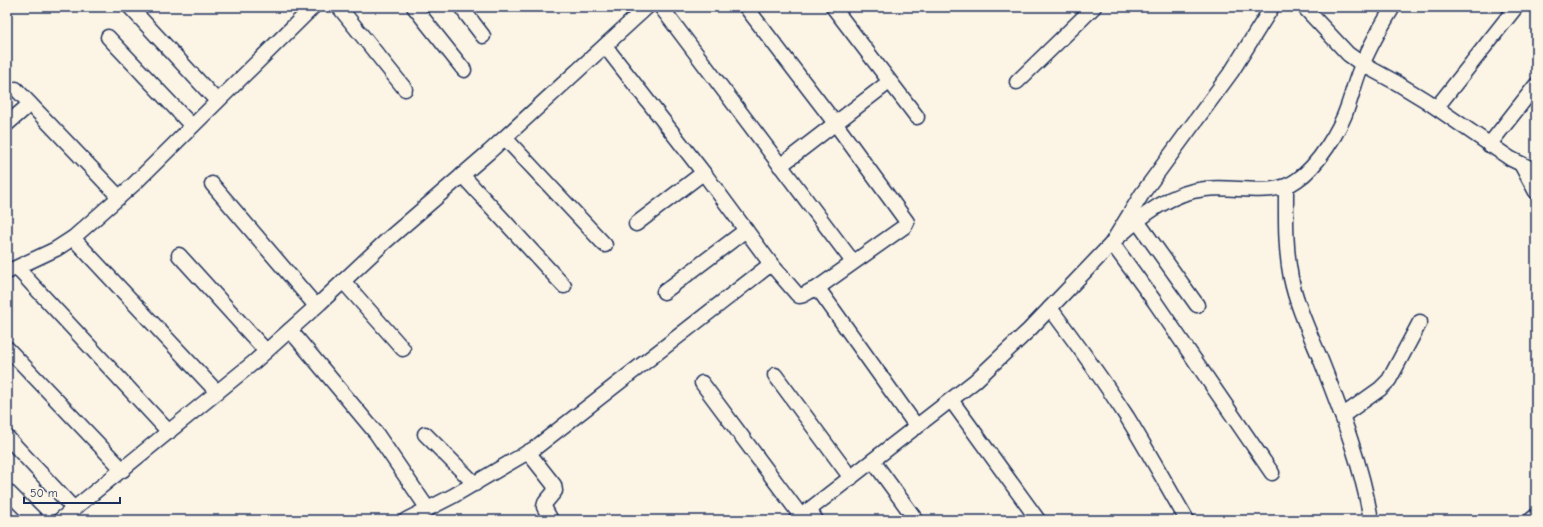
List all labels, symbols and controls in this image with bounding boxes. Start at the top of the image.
scale bar [24,479,120,505]
text: 50 m [30,486,58,500]

